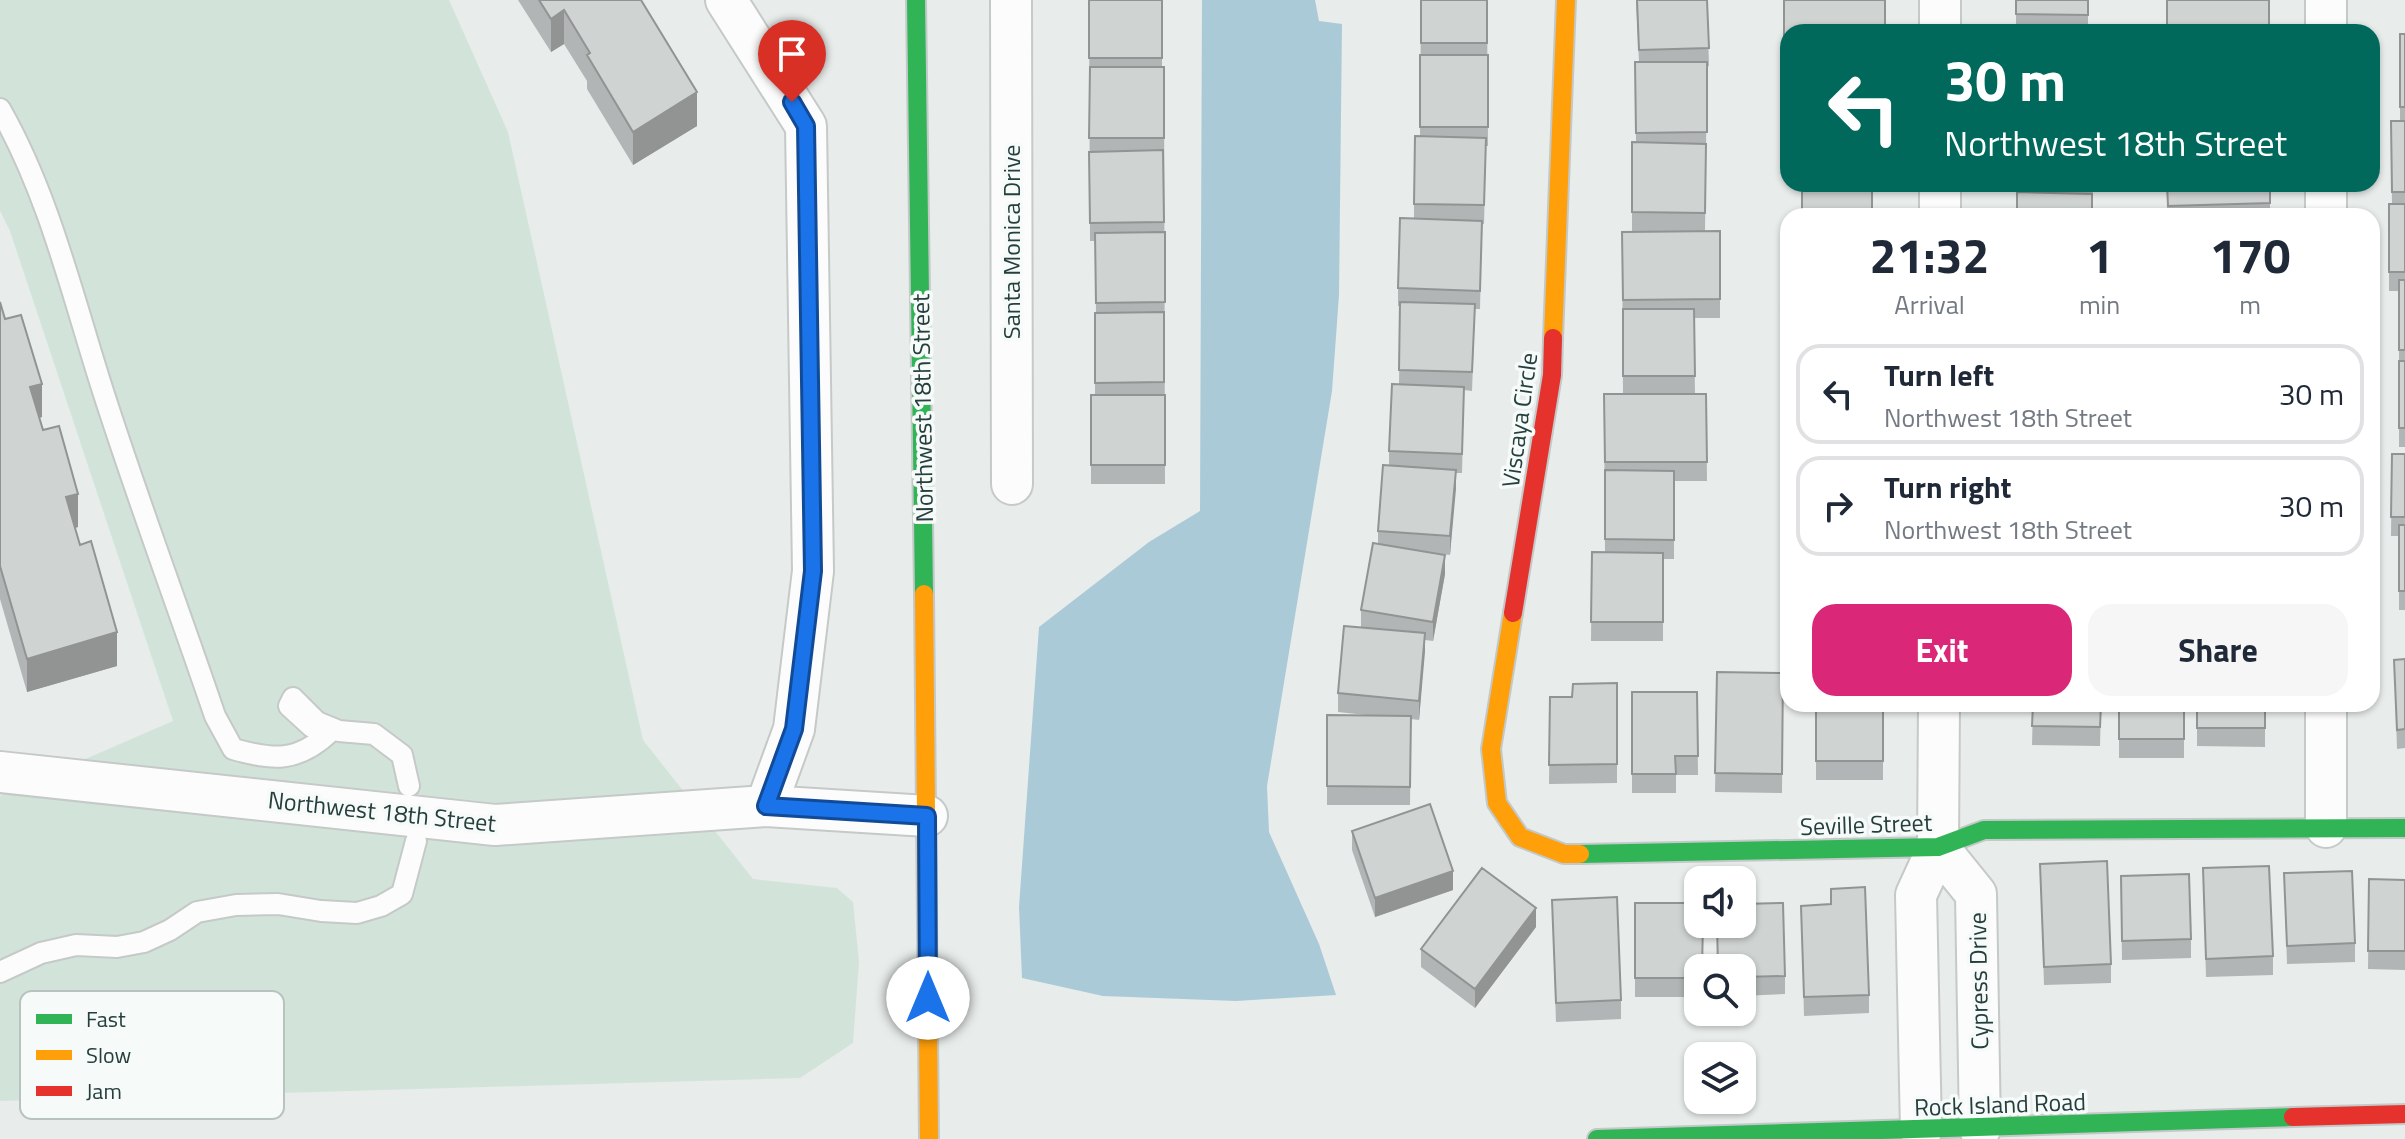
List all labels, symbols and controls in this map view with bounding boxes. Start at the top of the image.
pin [758,20,826,102]
icon: arrive [770,32,814,76]
text: 30 m [1944,38,2066,123]
icon: left [1812,56,1916,160]
text: Northwest 18th Street [1944,115,2287,170]
street label: Santa Monica Drive [993,145,1029,339]
text: 21:32 [1870,219,1989,292]
text: 1 [2086,219,2113,292]
text: 170 [2210,219,2290,292]
text: Arrival [1894,285,1965,324]
text: min [2079,285,2120,324]
text: m [2239,285,2261,324]
street label: Northwest 18th Street [902,293,942,523]
street label: Viscaya Circle [1492,350,1546,490]
text: Turn left [1884,352,1994,398]
text: 30 m [2279,371,2344,417]
icon: left [1816,372,1860,416]
text: Northwest 18th Street [1884,398,2132,437]
text: Turn right [1884,464,2012,510]
text: 30 m [2279,483,2344,529]
icon: right [1816,484,1860,528]
text: Northwest 18th Street [1884,510,2132,549]
button: Exit [1812,604,2072,696]
button: Share [2088,604,2348,696]
street label: Northwest 18th Street [266,781,498,841]
street label: Seville Street [1799,804,1933,844]
map controls [1684,866,1756,1114]
button: sound [1684,866,1756,938]
street label: Cypress Drive [1959,912,1997,1050]
button: search [1684,954,1756,1026]
position arrow [886,956,970,1040]
legend [20,991,284,1119]
text: Fast [86,1002,126,1036]
text: Slow [86,1038,132,1072]
button: layers [1684,1042,1756,1114]
text: Jam [86,1074,122,1108]
street label: Rock Island Road [1913,1083,2087,1125]

